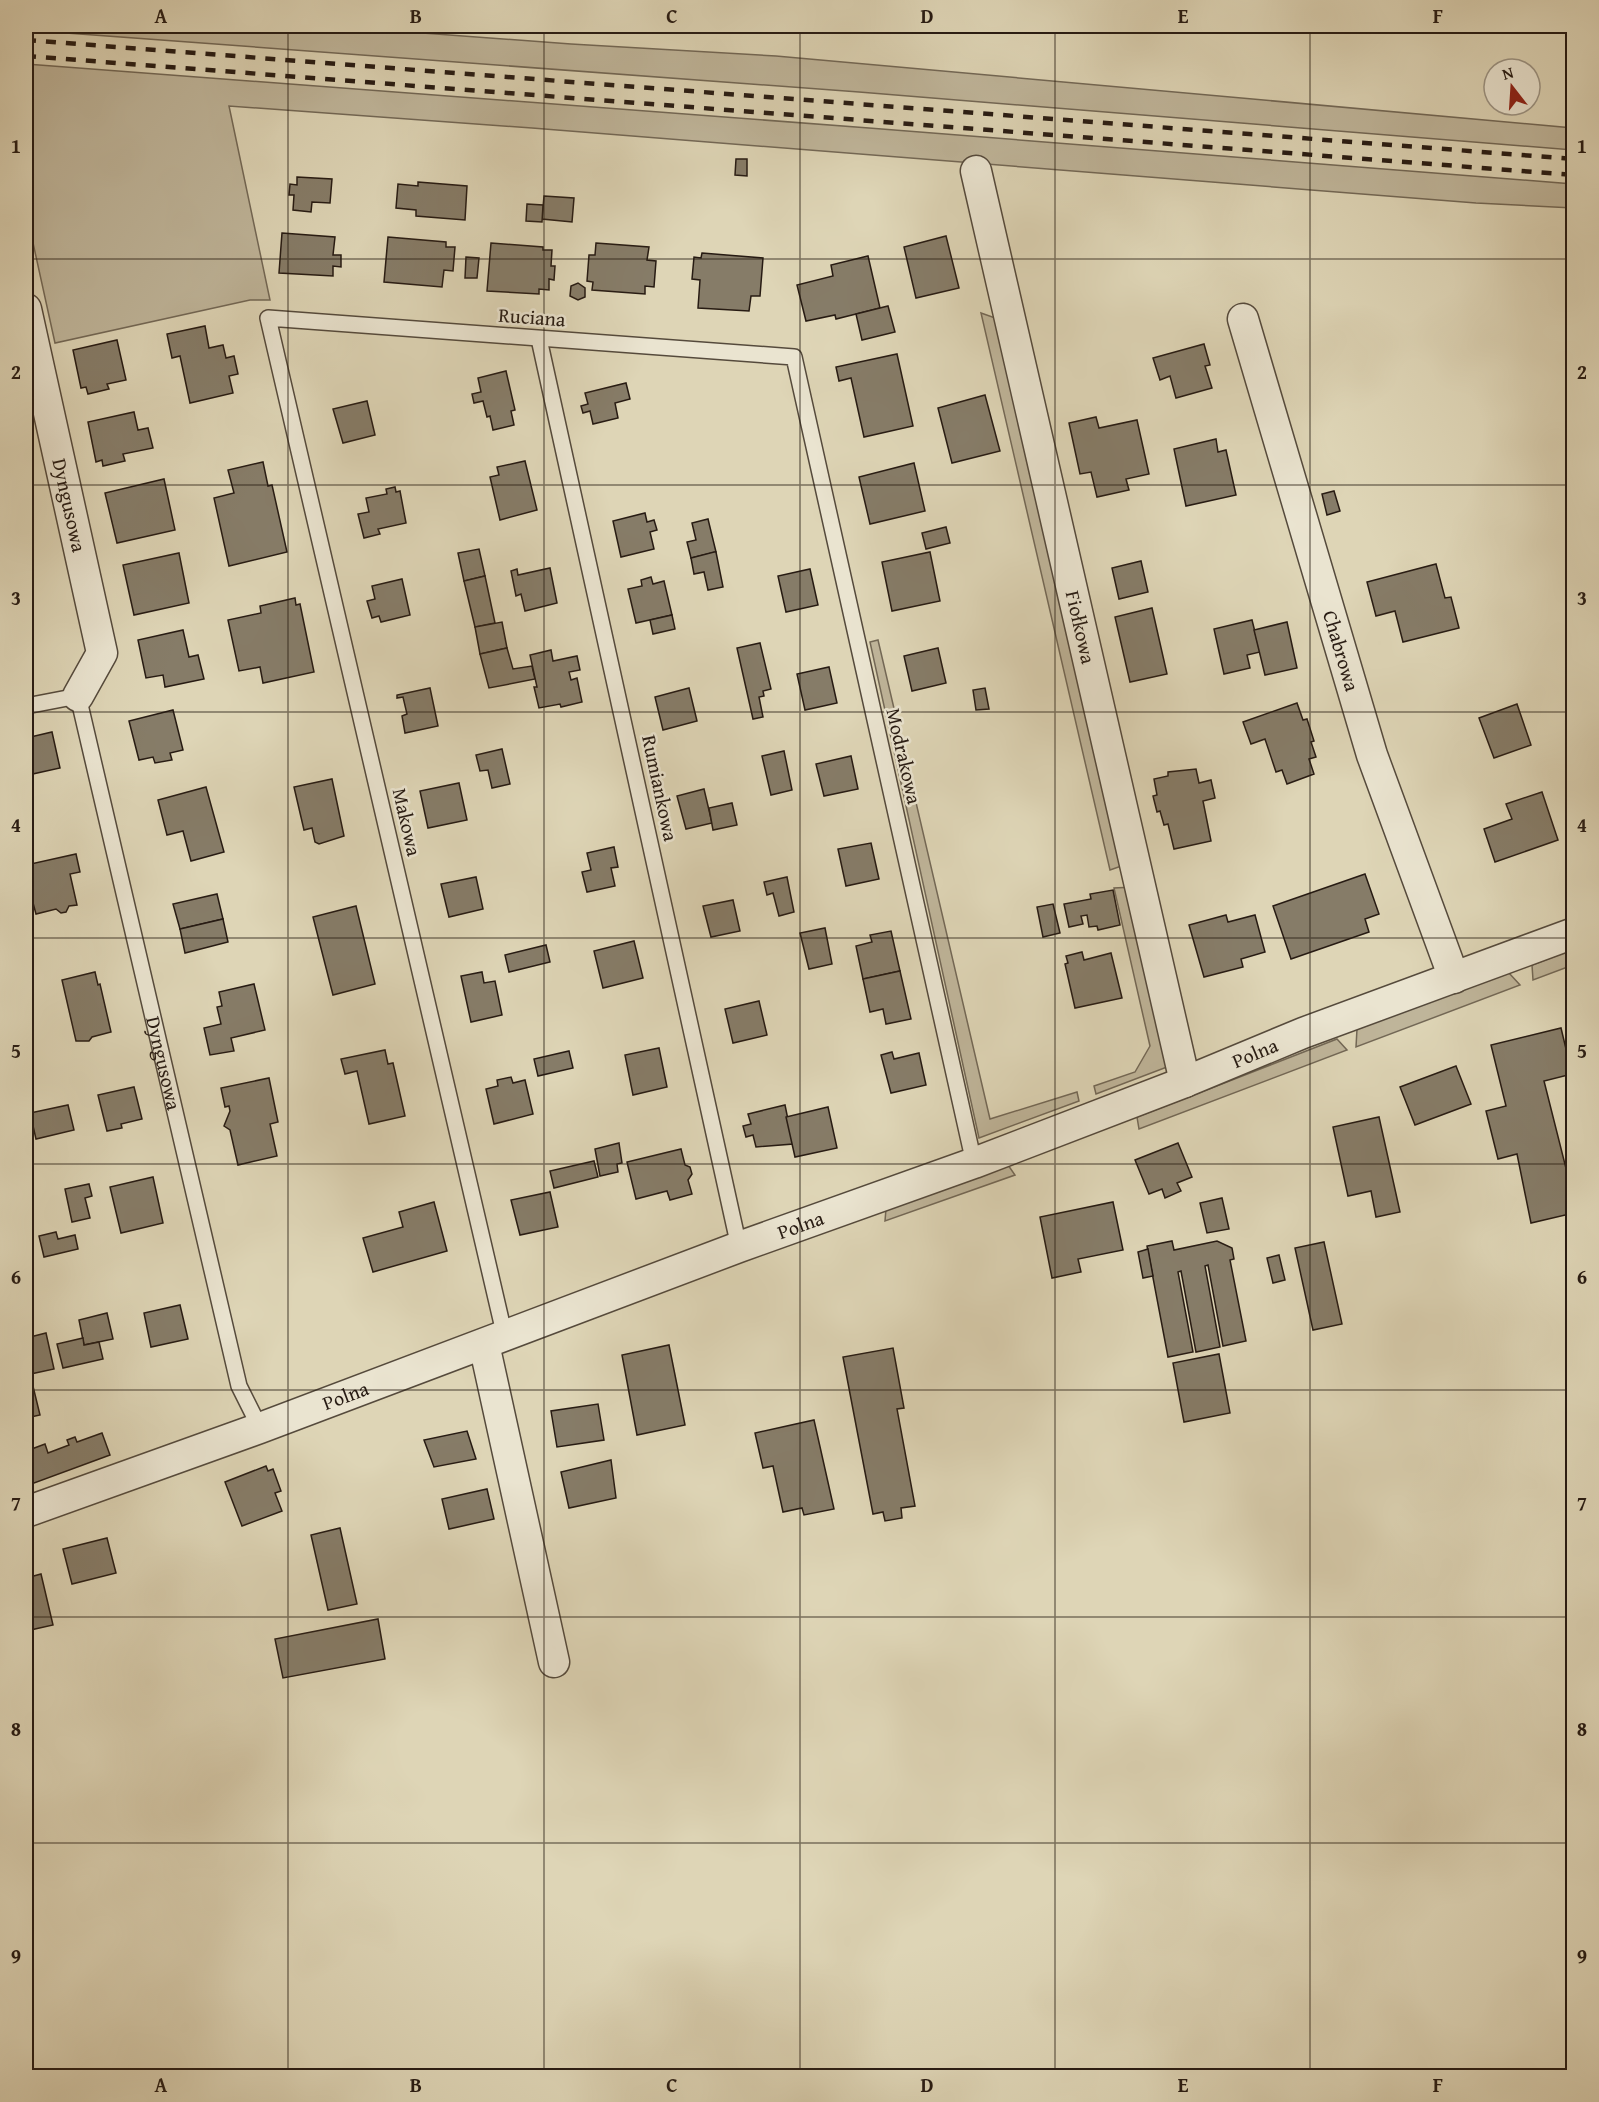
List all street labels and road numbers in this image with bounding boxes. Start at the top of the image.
street label: Ruciana [498,300,567,333]
street label: Dyngusowa [45,455,94,555]
street label: Fiołkowa [1059,587,1104,667]
street label: Chabrowa [1316,607,1367,695]
street label: Modrakowa [879,705,930,807]
street label: Rumiankowa [635,732,686,844]
street label: Makowa [386,785,429,859]
street label: Dyngusowa [139,1013,189,1113]
street label: Polna [1227,1030,1283,1075]
street label: Polna [773,1203,828,1246]
street label: Polna [318,1373,373,1417]

